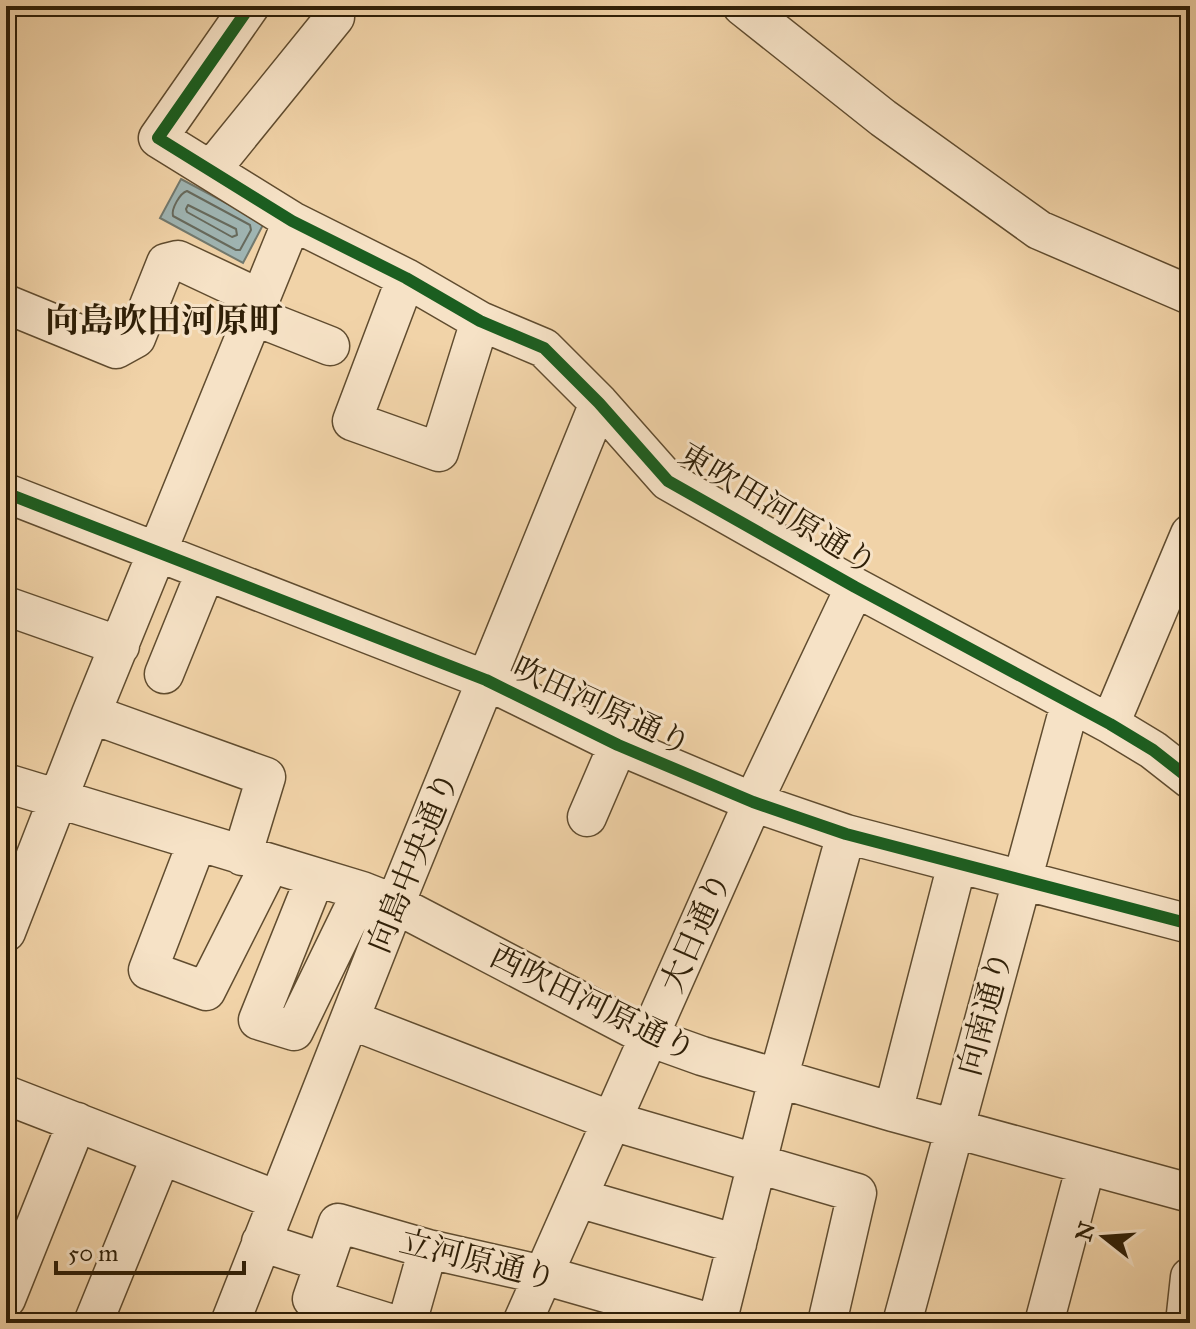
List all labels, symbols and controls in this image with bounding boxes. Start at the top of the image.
district label: 向島吹田河原町 [45,300,283,341]
street label: 東吹田河原通り [672,435,884,583]
street label: 吹田河原通り [507,648,697,764]
street label: 向島中央通り [359,766,467,958]
street label: 大日通り [652,866,740,998]
street label: 西吹田河原通り [484,936,702,1070]
street label: 向南通り [950,946,1020,1080]
north arrow [1064,1197,1144,1277]
text: N [1070,1218,1101,1244]
street label: 立河原通り [396,1222,560,1298]
scale bar [56,1225,244,1275]
text: 50 m [68,1238,118,1268]

